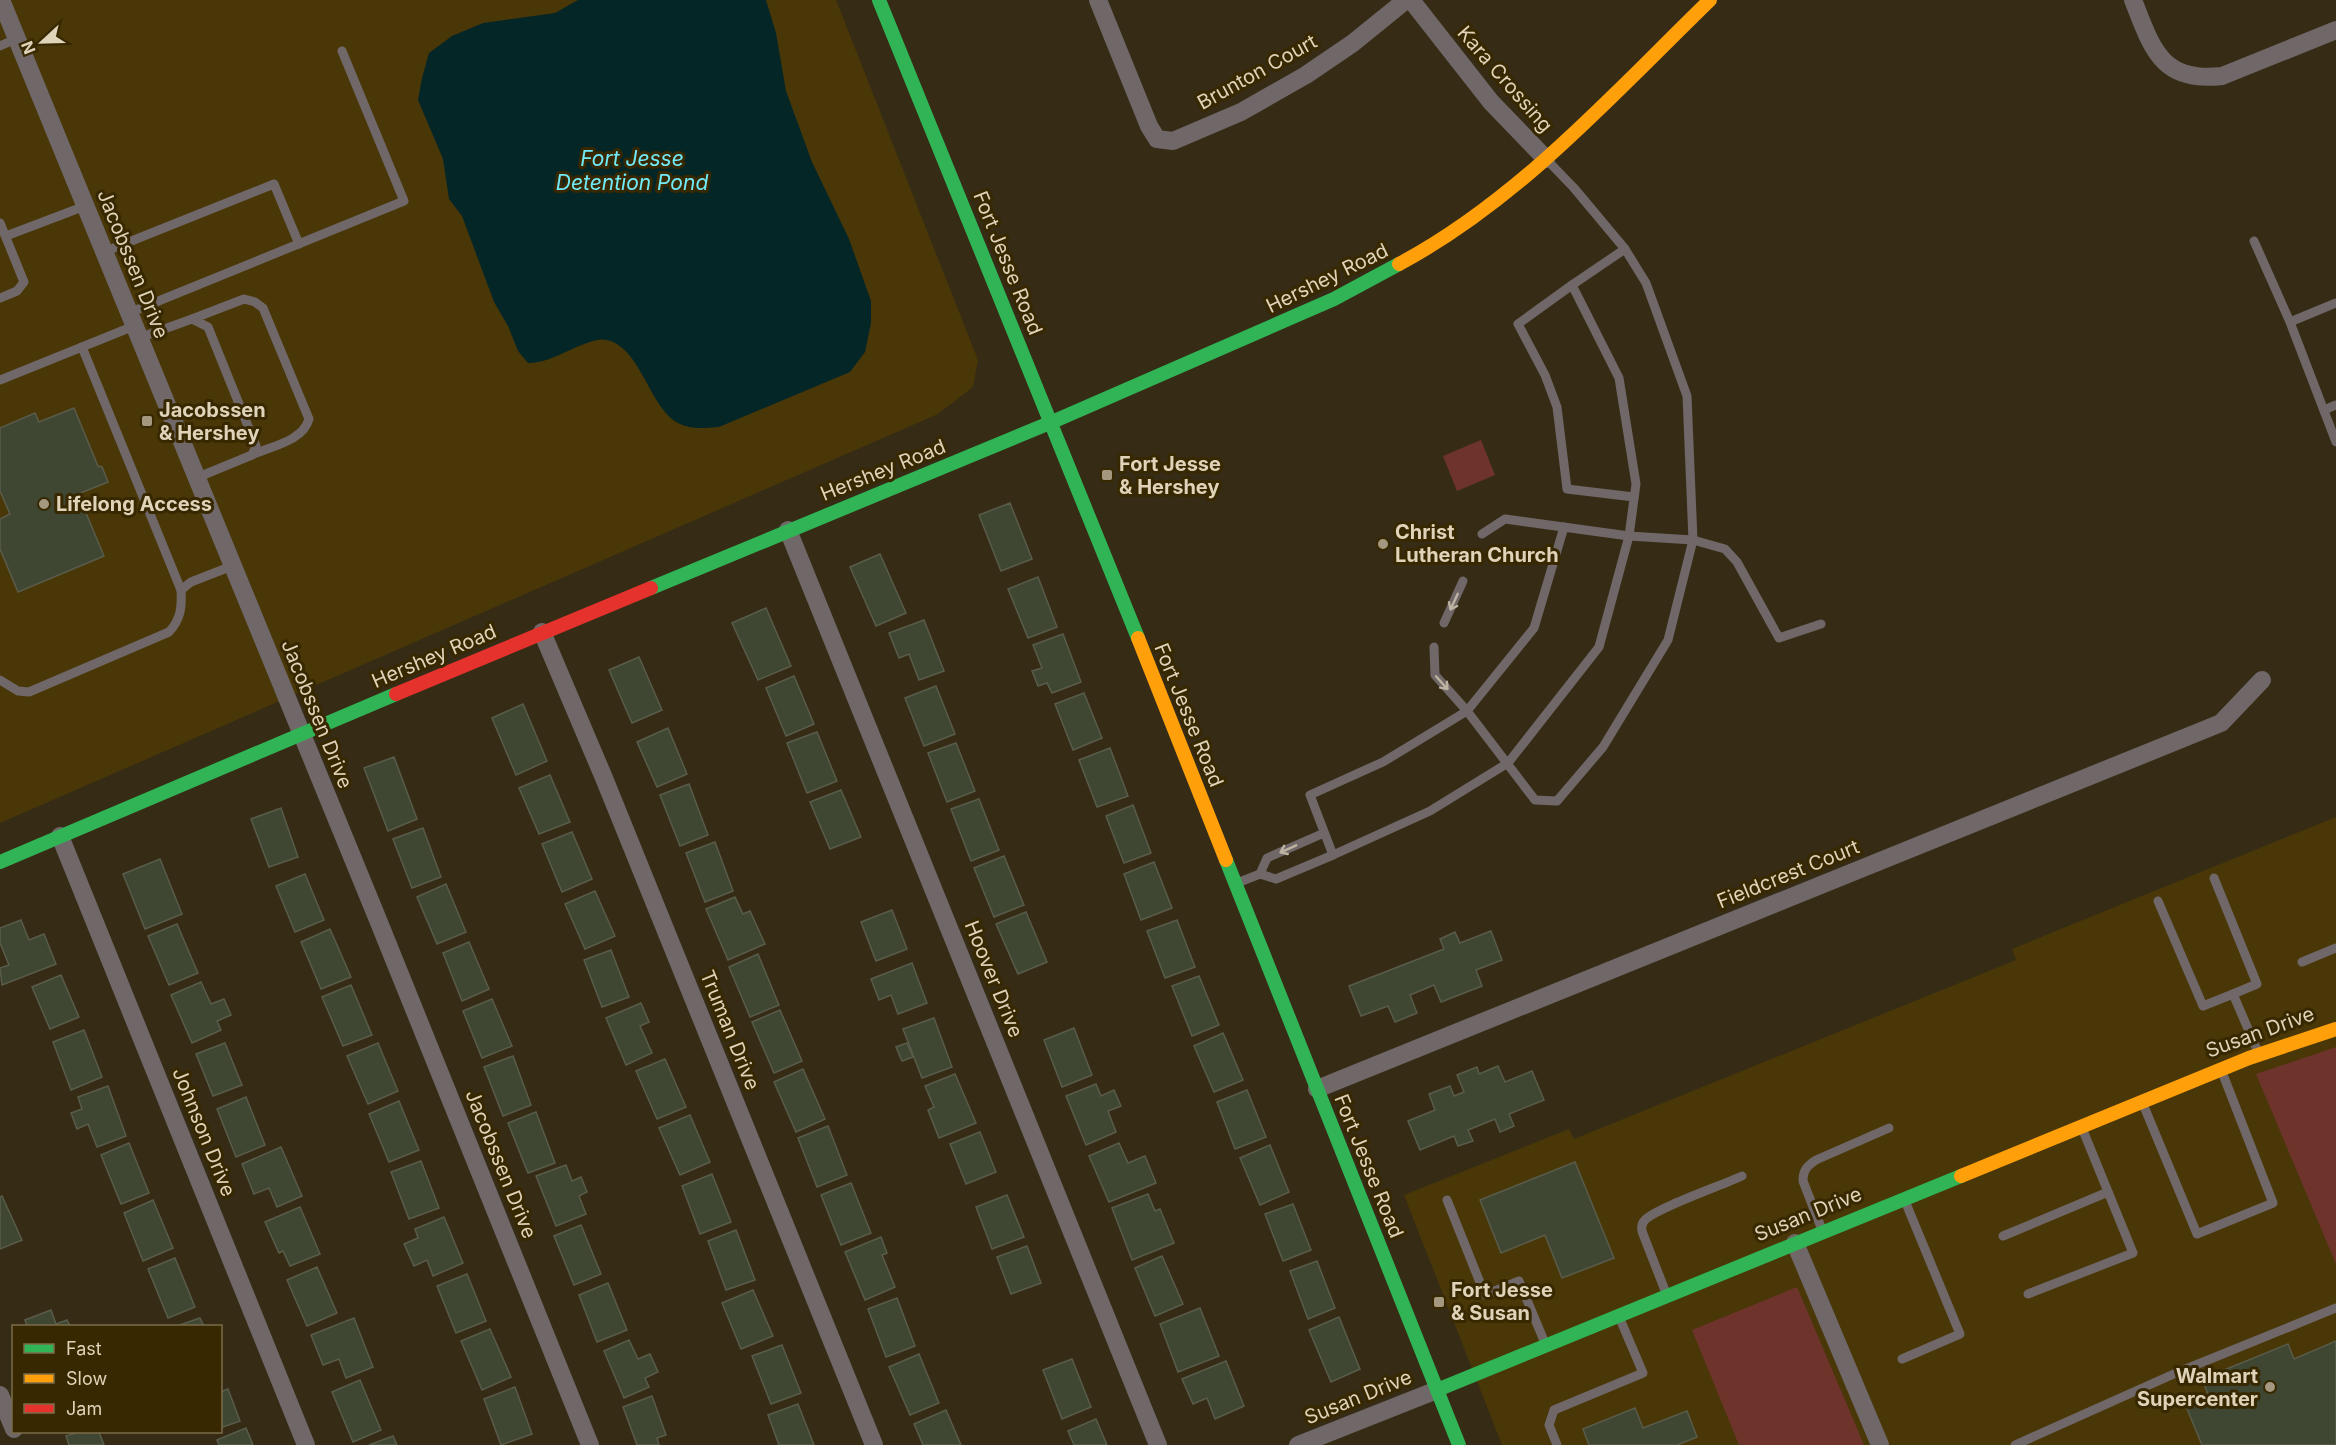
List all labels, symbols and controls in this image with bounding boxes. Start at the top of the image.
north arrow [12,12,72,72]
street label: Kara Crossing [1452,21,1558,137]
street label: Brunton Court [1193,29,1321,115]
text: N [17,38,40,57]
water label: Fort Jesse Detention Pond [556,146,708,195]
street label: Jacobssen Drive [92,186,174,342]
street label: Fort Jesse Road [968,188,1048,338]
street label: Hershey Road [1262,238,1392,318]
place label: Jacobssen & Hershey [159,398,266,445]
marker: Jacobssen & Hershey [140,414,154,428]
street label: Hershey Road [817,434,949,506]
place label: Fort Jesse & Hershey [1119,452,1221,499]
marker: Fort Jesse & Hershey [1100,468,1114,482]
place label: Lifelong Access [56,492,212,516]
marker: Lifelong Access [37,497,51,511]
place label: Christ Lutheran Church [1395,520,1559,567]
marker: Christ Lutheran Church [1376,537,1390,551]
one-way arrow [1447,593,1459,611]
street label: Hershey Road [368,619,500,693]
street label: Jacobssen Drive [276,636,358,792]
street label: Fort Jesse Road [1149,640,1229,790]
one-way arrow [1435,675,1449,690]
street label: Fieldcrest Court [1713,834,1863,913]
one-way arrow [1279,844,1297,855]
street label: Hoover Drive [960,917,1028,1041]
street label: Truman Drive [695,967,765,1093]
street label: Susan Drive [2203,1001,2317,1063]
street label: Johnson Drive [167,1064,241,1200]
street label: Jacobssen Drive [460,1086,542,1242]
street label: Fort Jesse Road [1329,1091,1409,1241]
street label: Susan Drive [1751,1182,1865,1246]
place label: Fort Jesse & Susan [1451,1278,1553,1325]
marker: Fort Jesse & Susan [1432,1295,1446,1309]
legend [12,1325,222,1433]
text: Fast [66,1338,102,1359]
place label: Walmart Supercenter [2137,1364,2258,1411]
street label: Susan Drive [1301,1365,1415,1429]
text: Slow [66,1368,107,1389]
marker: Walmart Supercenter [2263,1380,2277,1394]
text: Jam [66,1398,102,1419]

